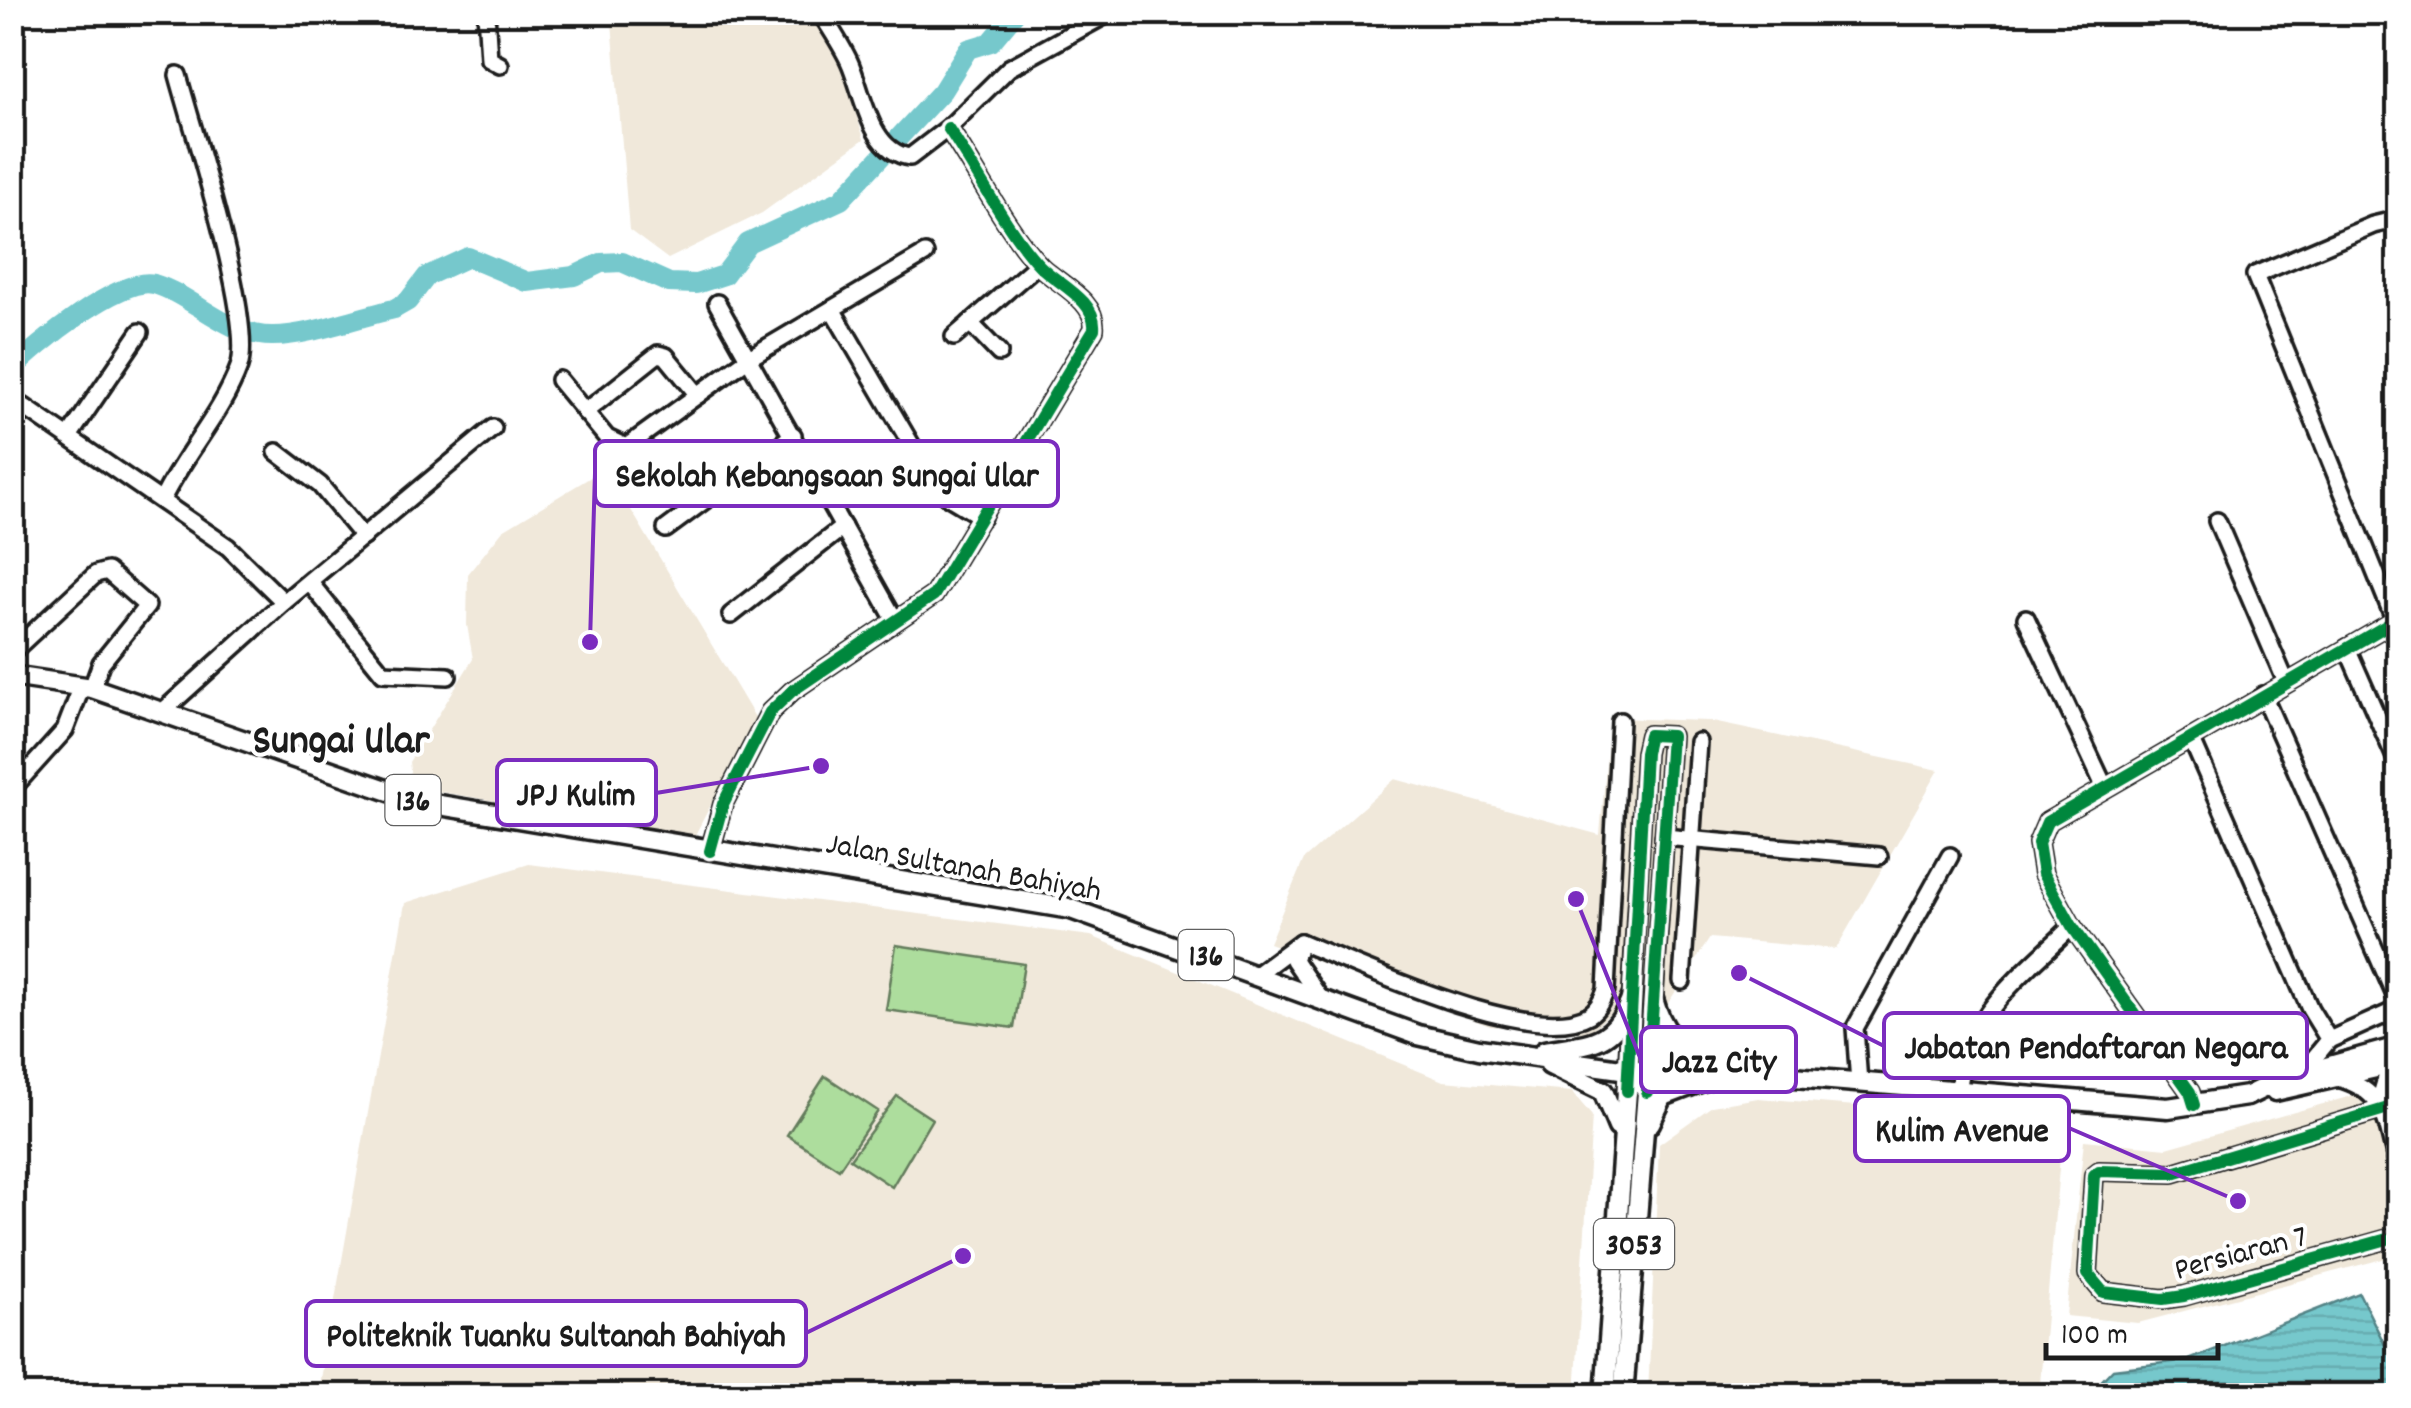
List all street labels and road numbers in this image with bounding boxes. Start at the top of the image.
road number: 136 [386,775,440,825]
street label: Jalan Sultanah Bahiyah [822,823,1104,917]
road number: 136 [1178,930,1234,980]
street label: Persiaran 7 [2170,1216,2313,1296]
road number: 3053 [1594,1219,1674,1269]

